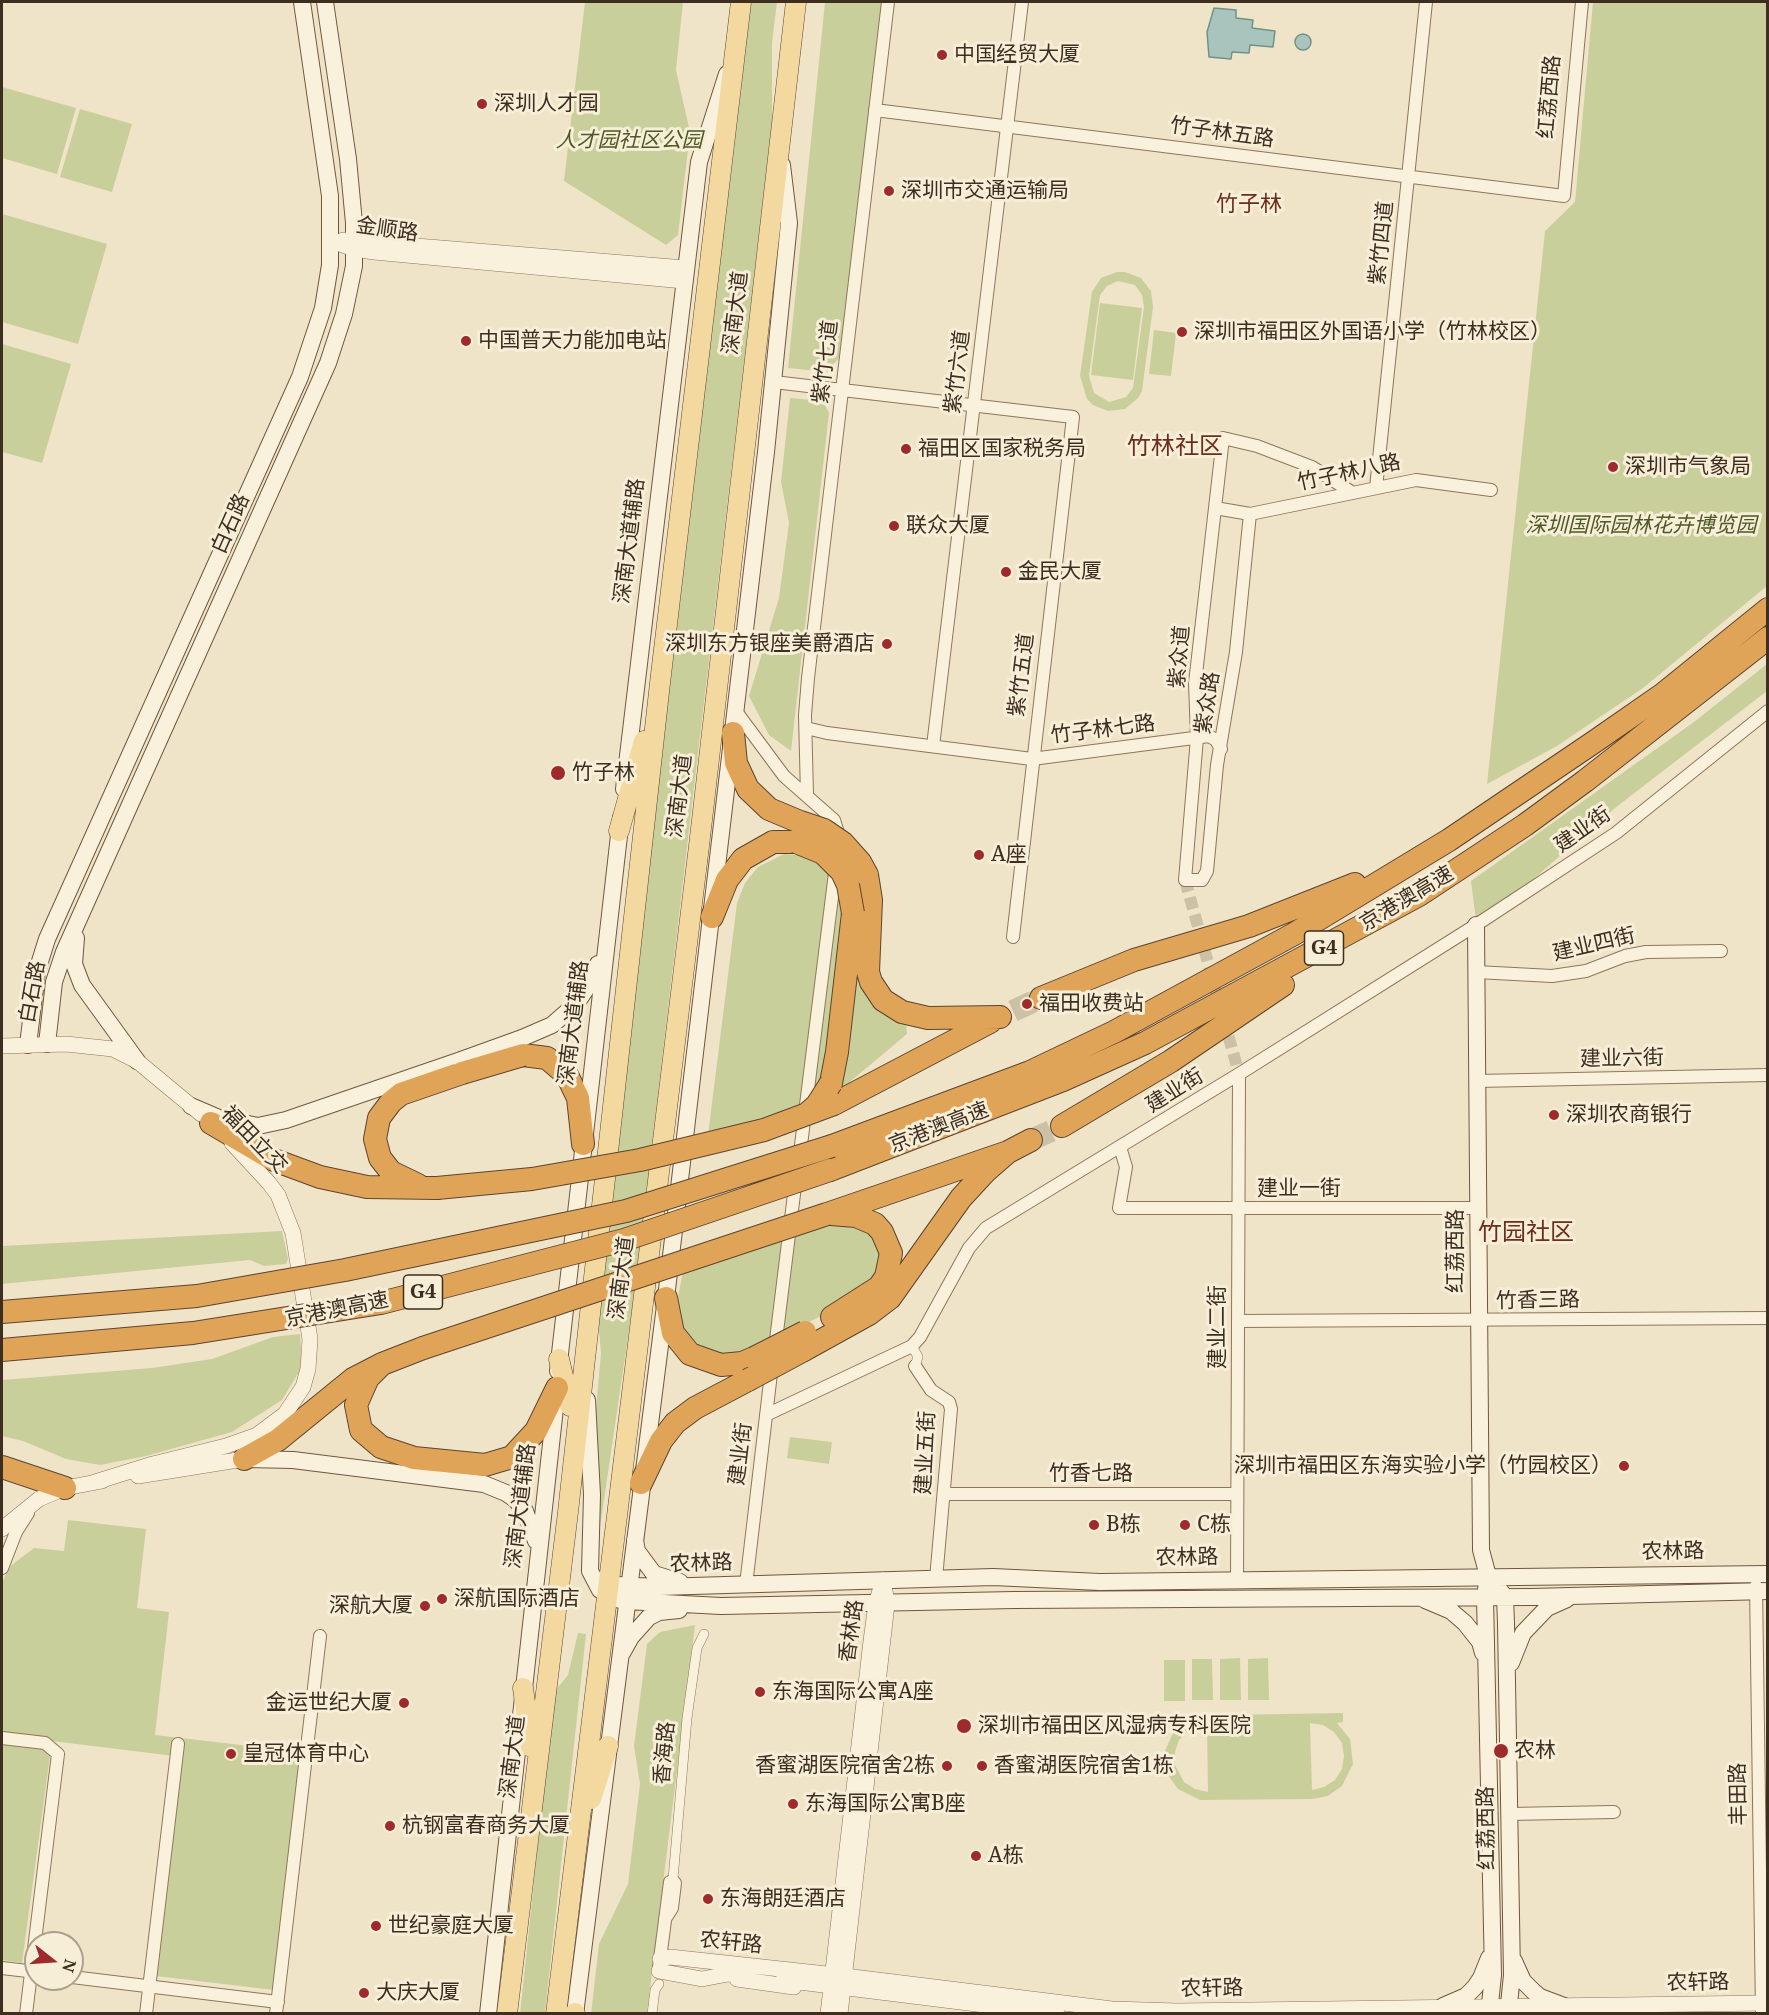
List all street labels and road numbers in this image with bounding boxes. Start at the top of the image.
street label: 红荔西路 [1534,54,1566,140]
street label: 竹子林五路 [1168,113,1276,153]
street label: 紫竹四道 [1365,200,1399,286]
street label: 金顺路 [354,213,420,247]
street label: 深南大道 [718,270,754,356]
street label: 紫竹七道 [808,319,844,405]
street label: 紫竹六道 [940,329,976,415]
street label: 竹子林八路 [1295,450,1403,496]
street label: 深南大道辅路 [610,477,650,605]
street label: 白石路 [207,490,255,558]
street label: 紫众道 [1165,625,1195,689]
street label: 紫竹五道 [1004,632,1040,718]
street label: 紫众路 [1191,670,1225,736]
street label: 竹子林七路 [1049,711,1157,749]
street label: 深南大道 [662,753,698,839]
street label: 建业街 [1550,802,1616,858]
street label: 京港澳高速 [1356,861,1458,937]
street label: 建业四街 [1550,923,1638,967]
road number: G4 [1304,931,1344,965]
street label: 白石路 [15,959,51,1025]
street label: 深南大道辅路 [554,959,594,1087]
street label: 建业六街 [1580,1046,1664,1072]
street label: 建业街 [1142,1064,1208,1118]
street label: 京港澳高速 [885,1097,993,1159]
street label: 福田立交 [216,1101,292,1179]
street label: 建业一街 [1257,1176,1341,1202]
street label: 红荔西路 [1443,1209,1469,1293]
street label: 深南大道 [604,1235,640,1321]
road number: G4 [404,1275,442,1309]
street label: 建业二街 [1205,1285,1231,1369]
street label: 京港澳高速 [283,1288,391,1332]
street label: 竹香三路 [1496,1288,1580,1314]
street label: 建业五街 [911,1410,941,1496]
street label: 建业街 [725,1421,757,1487]
street label: 深南大道辅路 [501,1442,541,1570]
street label: 竹香七路 [1049,1461,1133,1487]
street label: 农林路 [1641,1539,1705,1565]
street label: 农林路 [1155,1545,1219,1571]
street label: 农林路 [669,1550,733,1578]
street label: 香林路 [835,1598,869,1664]
street label: 深南大道 [495,1714,531,1800]
street label: 香海路 [650,1721,680,1785]
street label: 丰田路 [1726,1762,1752,1826]
street label: 红荔西路 [1474,1786,1500,1870]
street label: 农轩路 [698,1927,764,1959]
street label: 农轩路 [1666,1970,1730,1996]
street label: 农轩路 [1180,1976,1244,2002]

